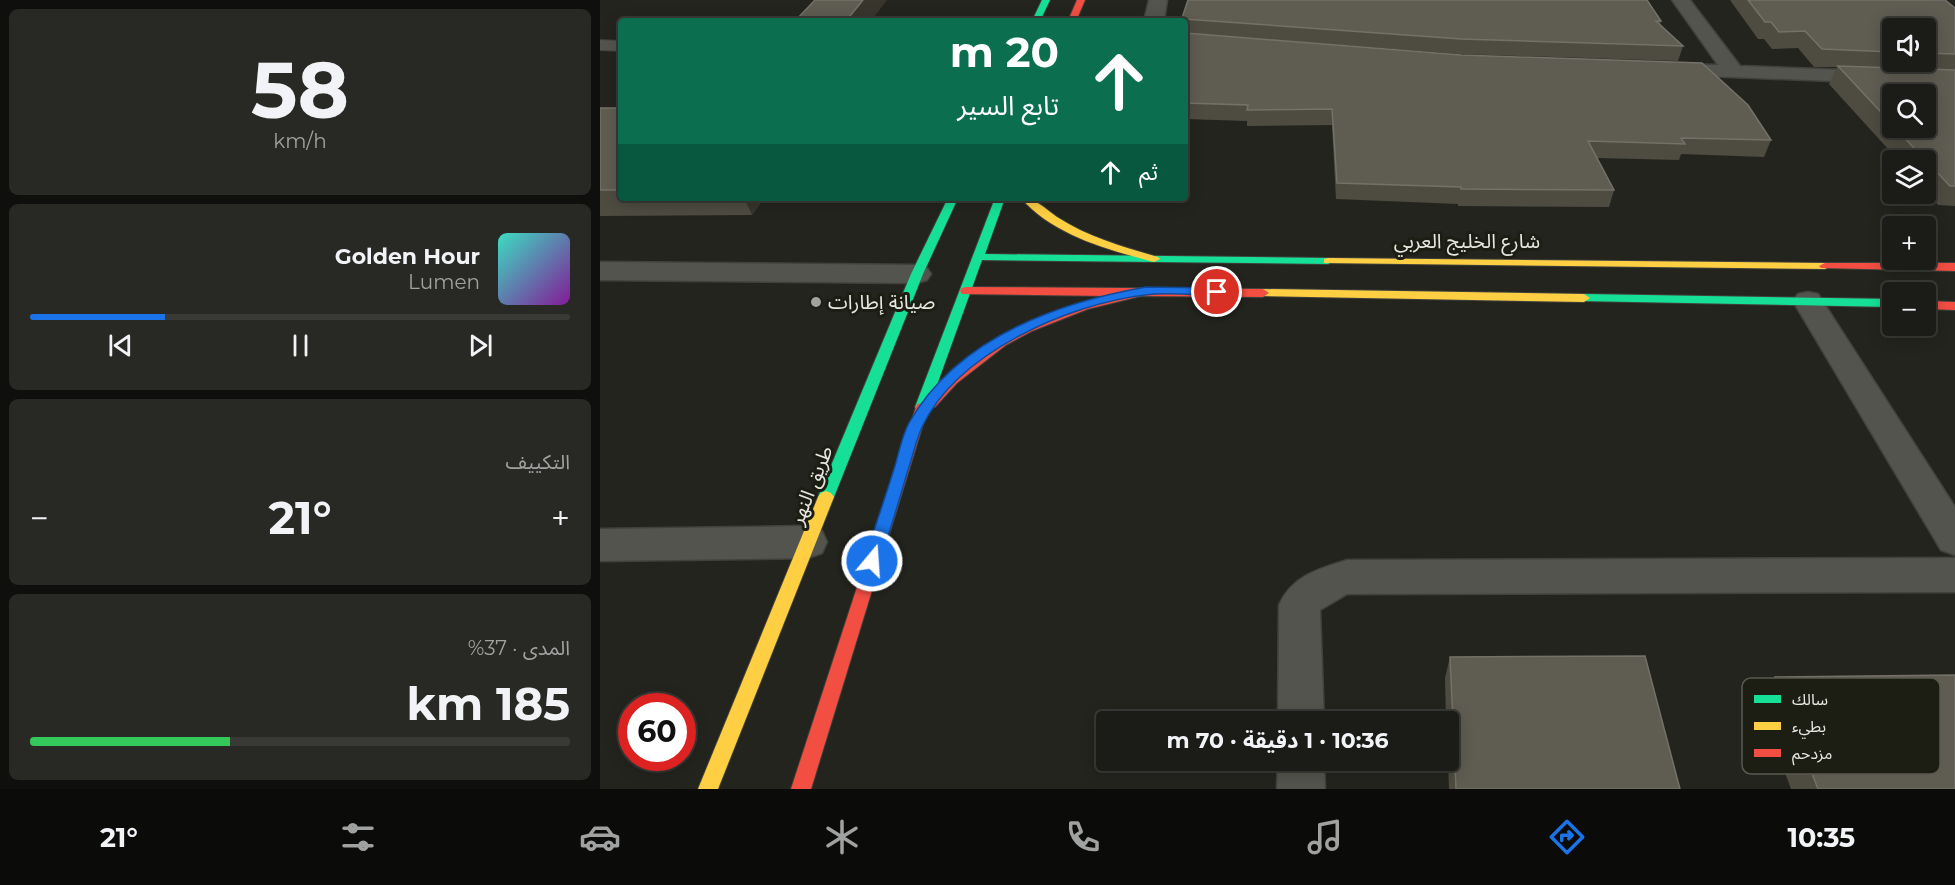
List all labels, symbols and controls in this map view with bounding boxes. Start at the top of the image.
map controls [1882,18,1936,336]
button: sound [1882,18,1936,72]
text: 20 m [950,26,1059,78]
text: 58 [251,42,349,138]
icon: ahead [1080,42,1158,120]
button: search [1882,84,1936,138]
text: تابع السير [957,89,1059,122]
text: km/h [273,129,327,153]
button: layers [1882,150,1936,204]
icon: ahead [1094,156,1127,189]
text: ثم [1139,159,1158,186]
button: + [1882,216,1936,270]
street label: شارع الخليج العربي [1394,229,1540,257]
text: Golden Hour [335,243,480,270]
pin [1191,266,1242,317]
text: Lumen [408,270,480,294]
icon: arrive [1200,275,1233,308]
button: − [1882,282,1936,336]
place label: صيانة إطارات [828,290,935,315]
marker: صيانة إطارات [809,295,823,309]
icon: previous [104,329,137,362]
icon: pause [284,329,317,362]
icon: next [464,329,497,362]
street label: طريق النهر [784,442,839,529]
text: التكييف [506,450,570,474]
text: 21° [268,490,332,545]
text: − [30,498,49,538]
text: + [551,498,570,538]
position arrow [840,529,904,593]
text: المدى · 37% [468,636,570,660]
text: 185 km [407,676,570,731]
legend [1742,678,1940,774]
text: سالك [1792,690,1828,709]
speed limit sign: 60 [618,693,696,771]
text: بطيء [1792,717,1826,739]
text: 10:36 · 1 دقيقة · 70 m [1166,727,1389,754]
text: مزدحم [1792,744,1832,766]
icon: filters [337,816,379,858]
icon: car [579,816,621,858]
icon: climate [821,816,863,858]
icon: phone [1062,816,1104,858]
icon: music [1304,816,1346,858]
icon: directions [1546,816,1588,858]
text: 21° [100,821,138,854]
text: 10:35 [1787,821,1855,854]

